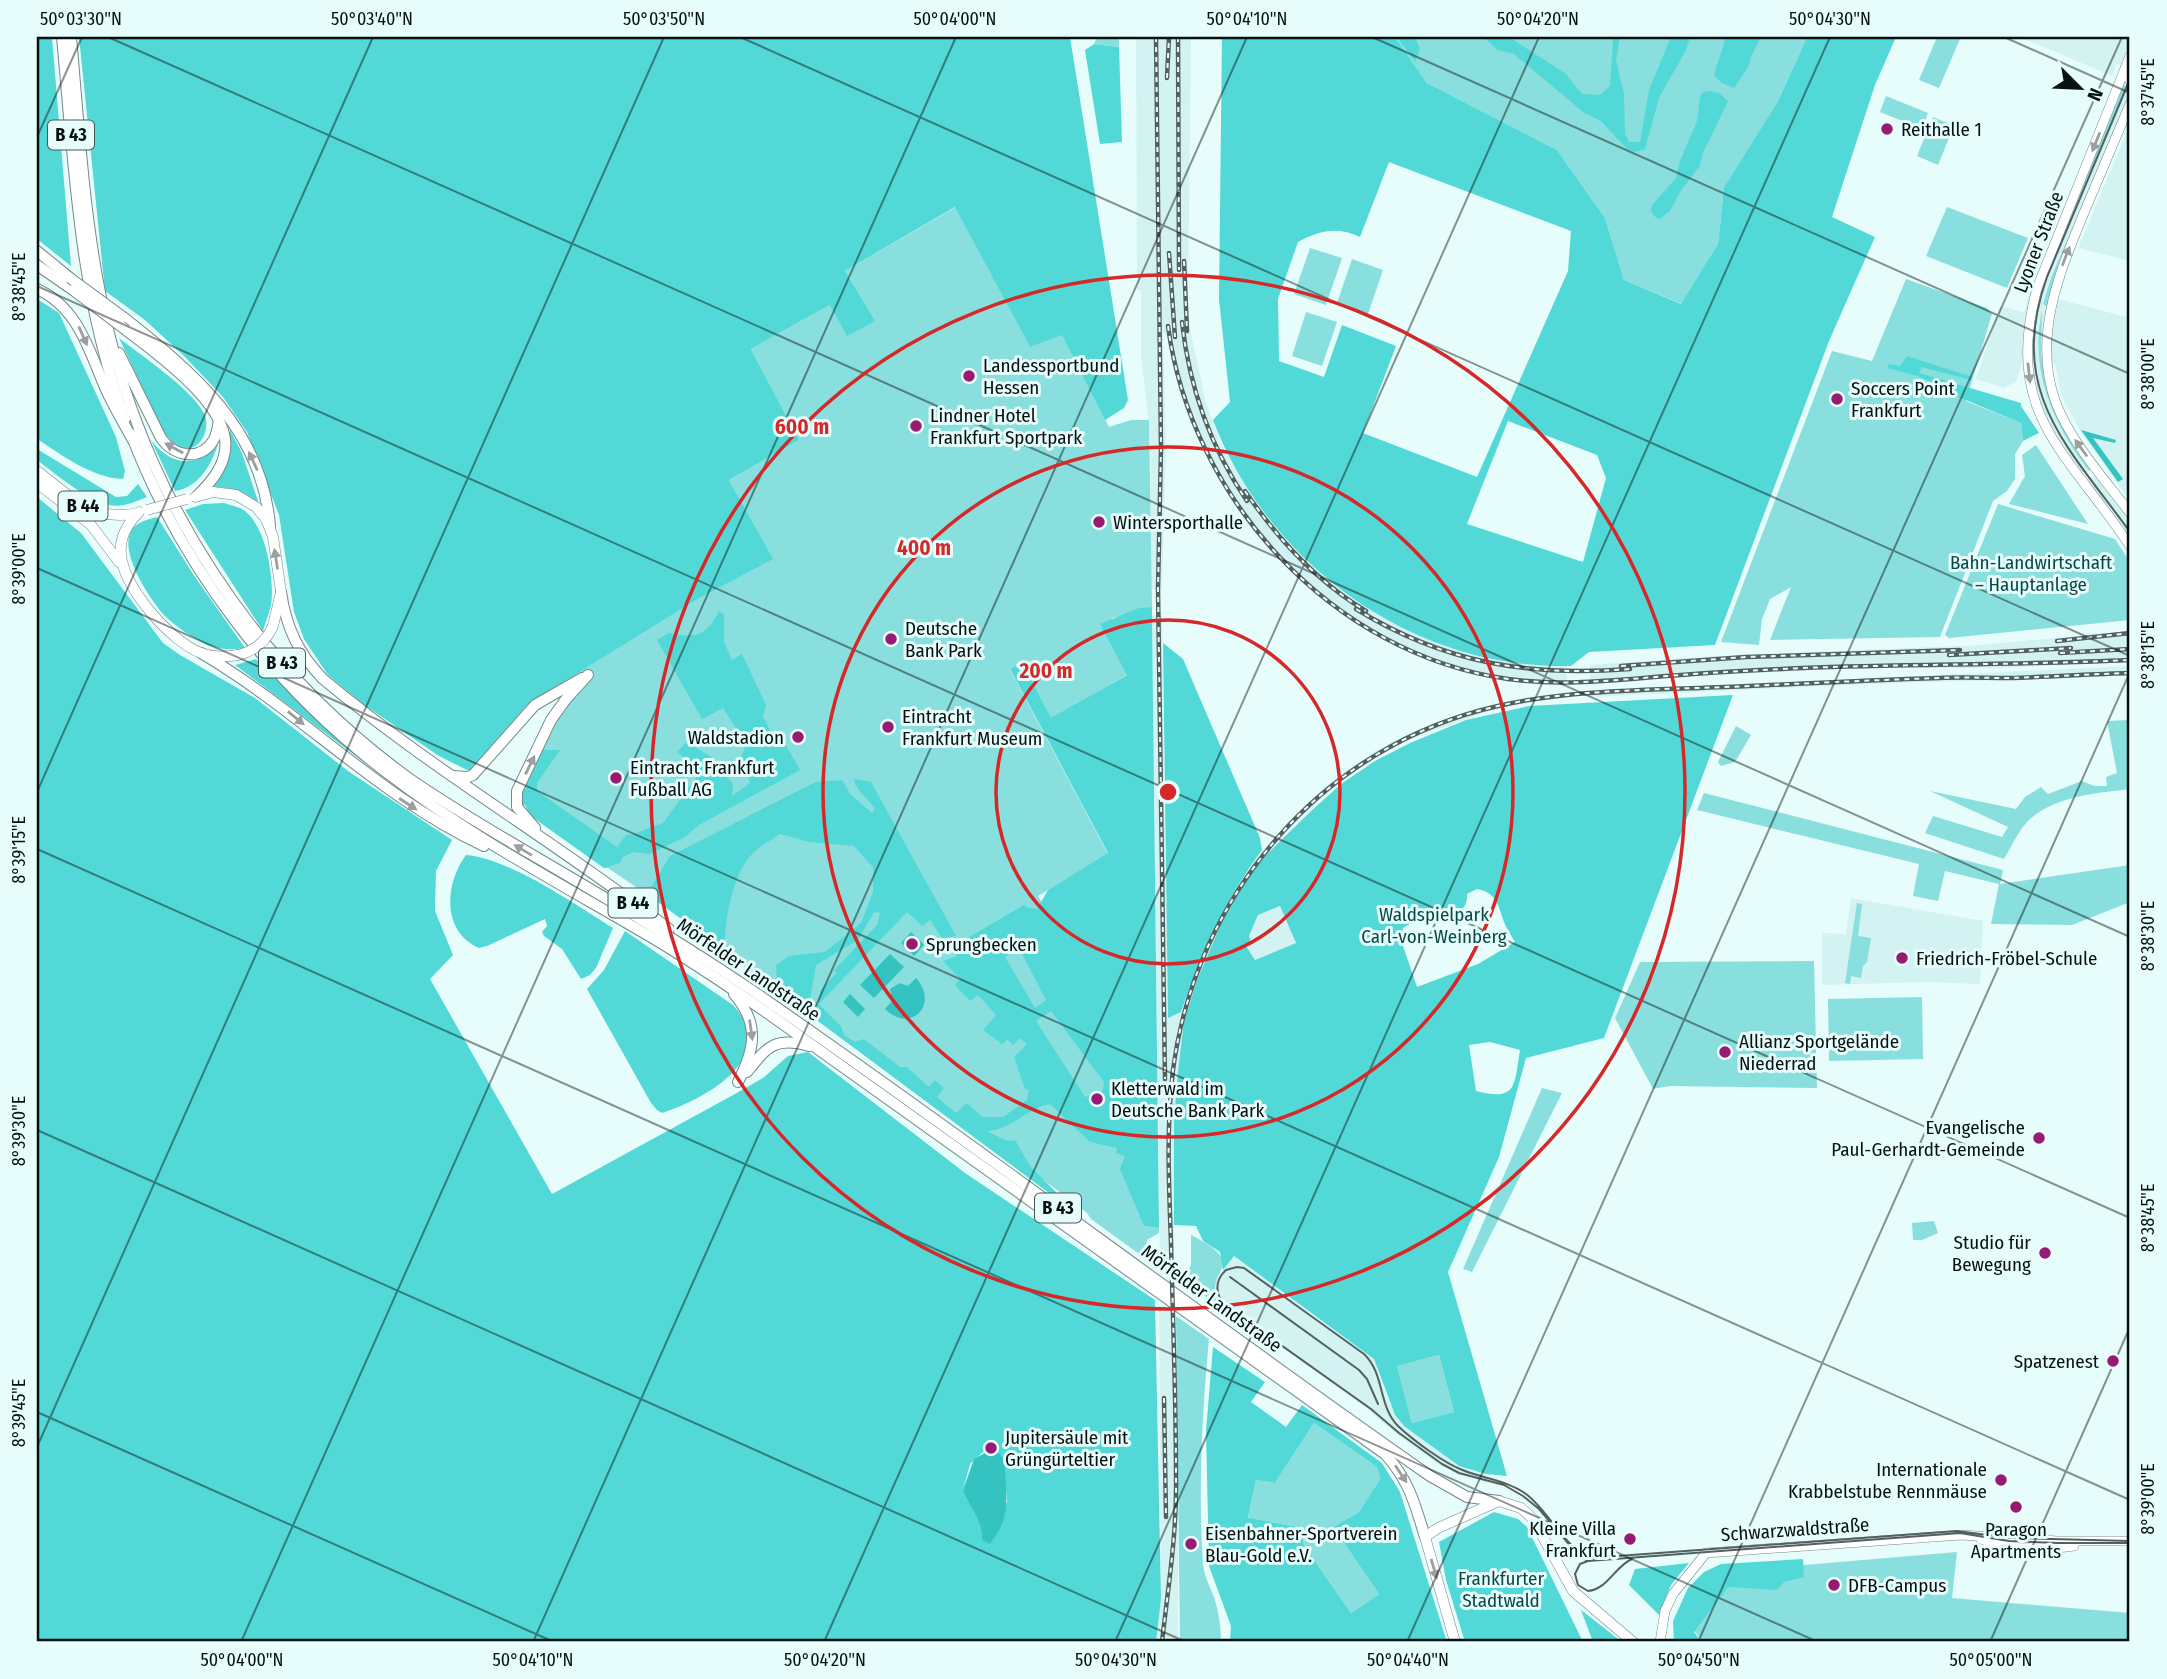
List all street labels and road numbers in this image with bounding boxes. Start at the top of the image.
road number: B 43 [48,120,94,150]
street label: Lyoner Straße [2009,188,2068,296]
road number: B 44 [58,492,108,520]
road number: B 43 [259,648,305,678]
road number: B 44 [608,888,658,918]
street label: Mörfelder Landstraße [673,913,825,1026]
road number: B 43 [1035,1194,1081,1223]
street label: Mörfelder Landstraße [1137,1240,1286,1357]
street label: Schwarzwaldstraße [1720,1513,1870,1546]

